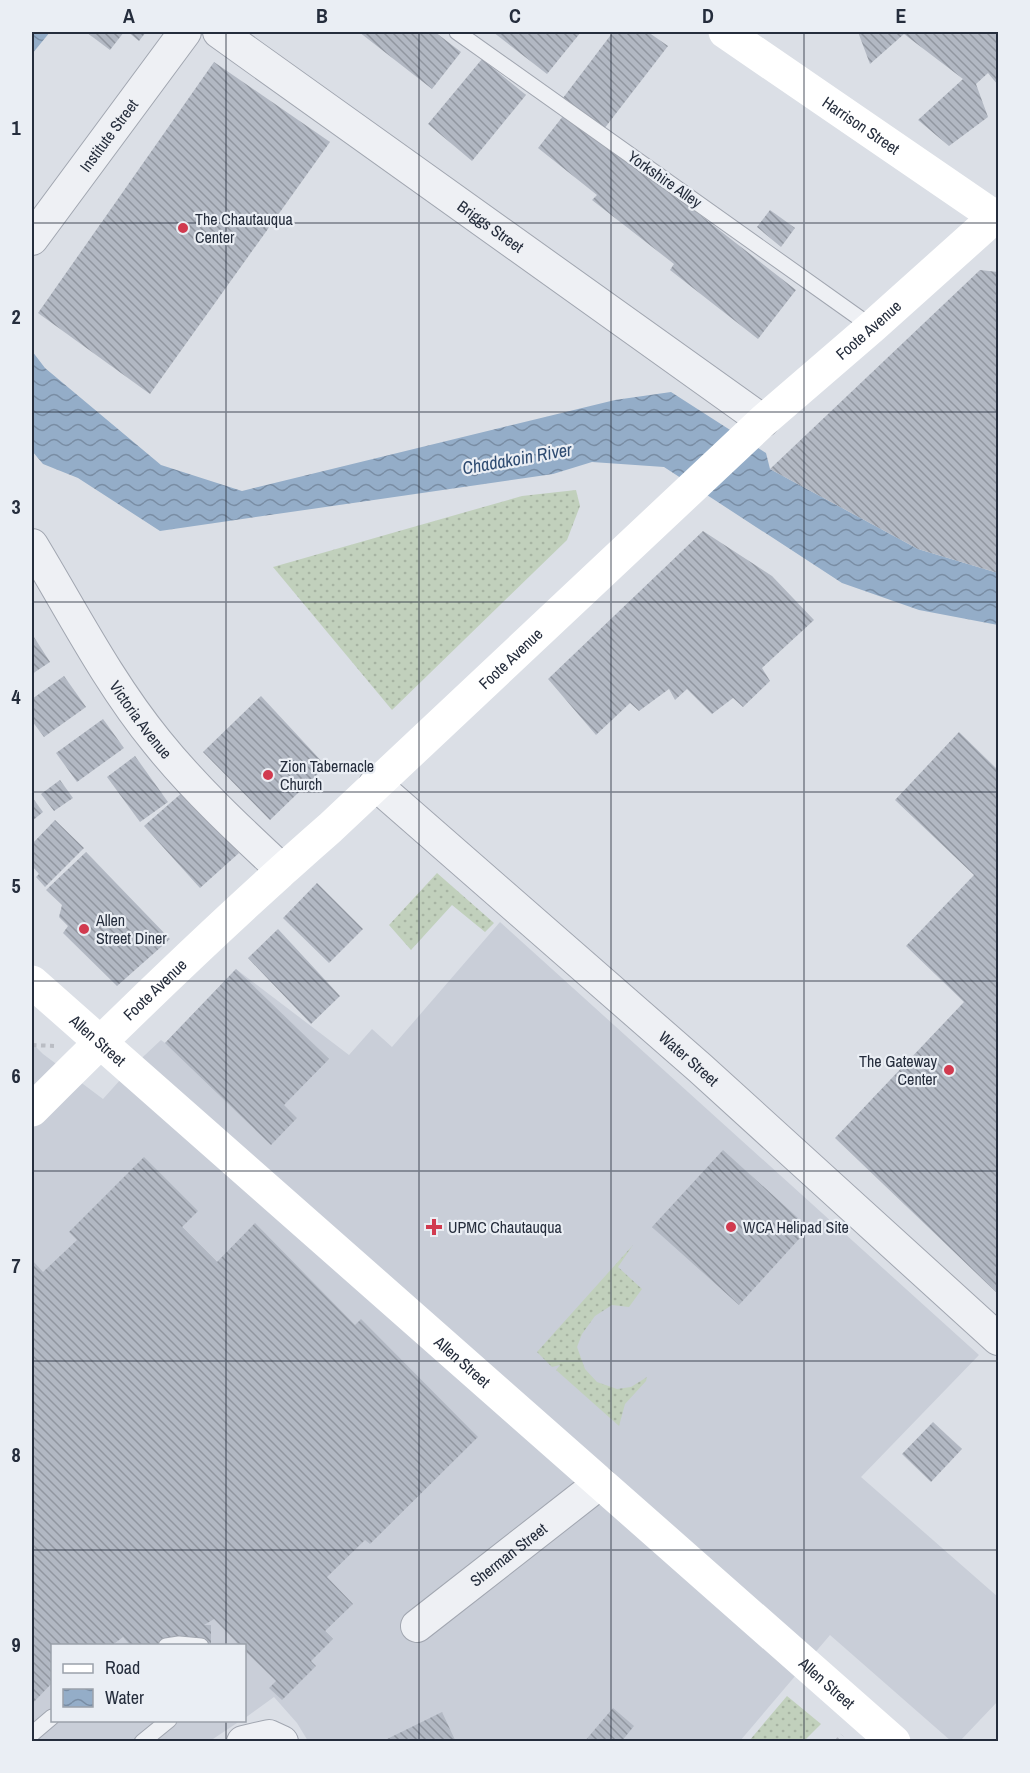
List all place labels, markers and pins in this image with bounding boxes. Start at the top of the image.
place label: The Chautauqua Center [195,208,293,248]
marker: The Chautauqua Center [176,221,190,235]
place label: Zion Tabernacle Church [280,755,374,795]
marker: Zion Tabernacle Church [261,768,275,782]
place label: Allen Street Diner [95,909,167,949]
marker: Allen Street Diner [77,922,91,936]
place label: The Gateway Center [859,1050,938,1090]
marker: The Gateway Center [942,1063,956,1077]
place label: UPMC Chautauqua [448,1216,562,1238]
place label: WCA Helipad Site [743,1216,849,1238]
marker: UPMC Chautauqua [425,1218,443,1236]
marker: WCA Helipad Site [724,1220,738,1234]

